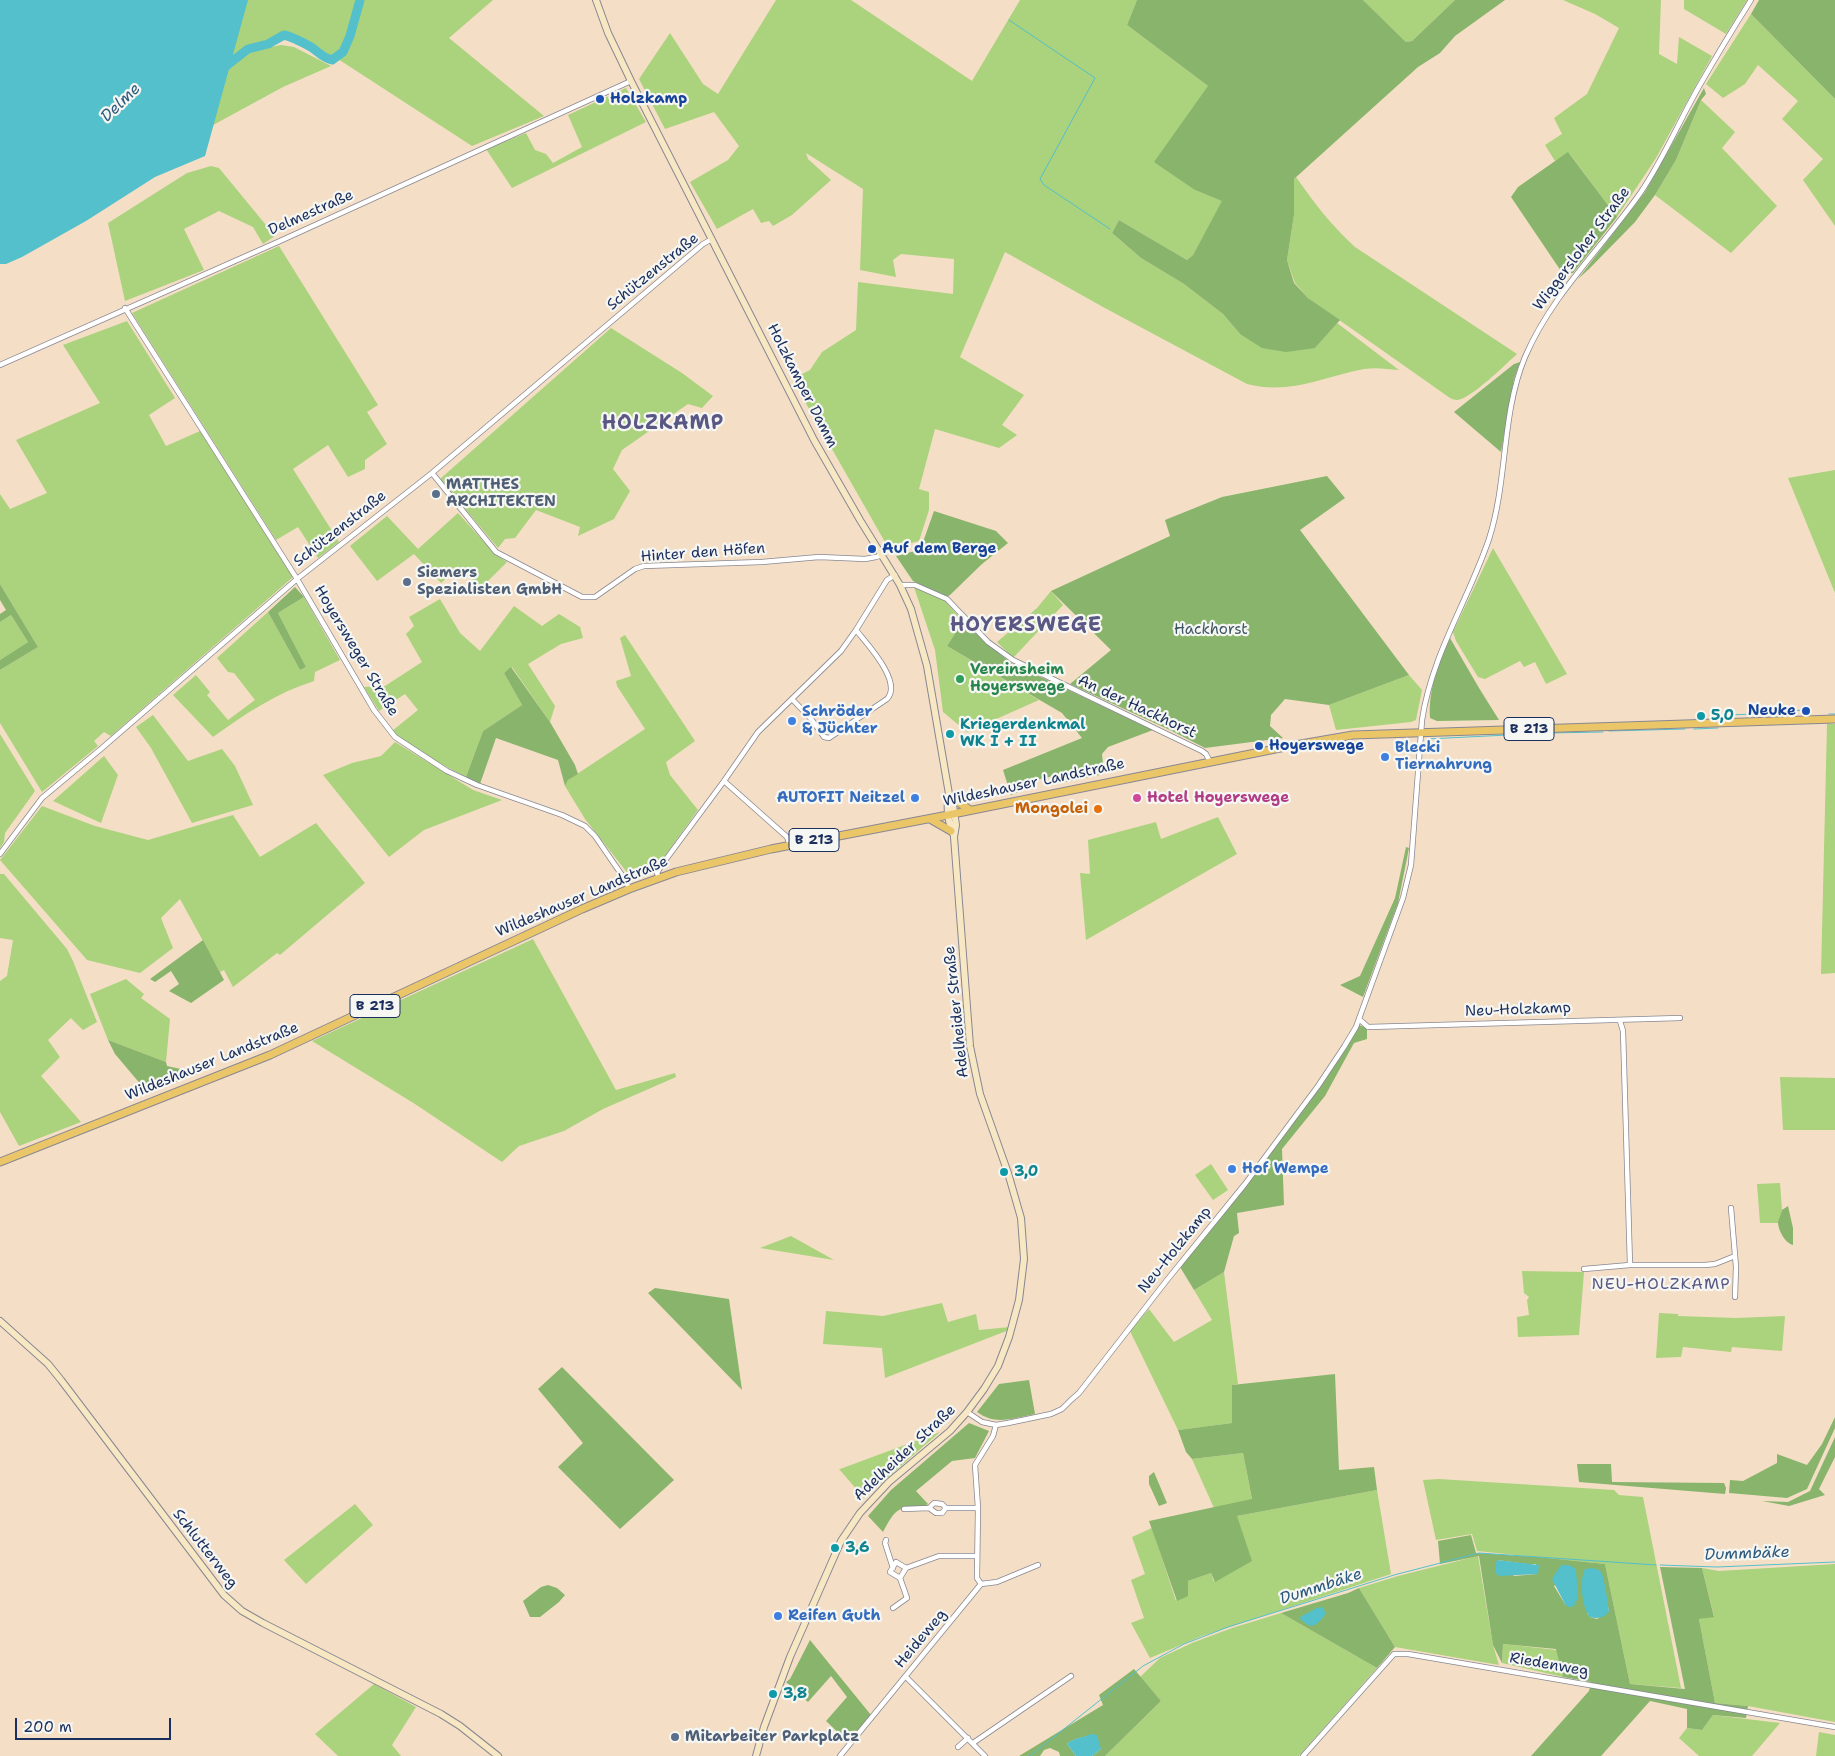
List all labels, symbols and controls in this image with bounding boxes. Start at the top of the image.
water label: Delme [97,80,145,126]
place label: Holzkamp [610,90,687,108]
marker: Holzkamp [594,93,606,105]
street label: Wiggersloher Straße [1530,184,1634,314]
street label: Delmestraße [266,186,356,240]
street label: Schützenstraße [603,230,703,314]
street label: Holzkamper Damm [763,321,841,451]
district label: HOLZKAMP [601,412,725,436]
place label: MATTHES ARCHITEKTEN [446,476,556,511]
street label: Schützenstraße [290,487,390,571]
marker: MATTHES ARCHITEKTEN [430,488,442,500]
street label: Hinter den Höfen [640,540,766,566]
place label: Auf dem Berge [882,540,996,558]
marker: Auf dem Berge [866,543,878,555]
place label: Siemers Spezialisten GmbH [417,564,562,599]
marker: Siemers Spezialisten GmbH [401,576,413,588]
street label: Hoyersweger Straße [310,582,402,720]
district label: HOYERSWEGE [949,614,1103,638]
park label: Hackhorst [1174,621,1248,639]
place label: Vereinsheim Hoyerswege [970,661,1065,696]
street label: An der Hackhorst [1075,672,1199,742]
marker: Vereinsheim Hoyerswege [954,673,966,685]
place label: Neuke [1748,702,1796,720]
place label: Schröder & Jüchter [802,703,878,738]
marker: Neuke [1800,705,1812,717]
place label: 5,0 [1711,707,1734,725]
marker: 5,0 [1695,710,1707,722]
marker: Schröder & Jüchter [786,715,798,727]
place label: Kriegerdenkmal WK I + II [960,716,1085,751]
road number: B 213 [1504,718,1554,741]
marker: Kriegerdenkmal WK I + II [944,728,956,740]
place label: Hoyerswege [1269,737,1364,755]
place label: Blecki Tiernahrung [1395,739,1492,774]
marker: Hoyerswege [1253,740,1265,752]
marker: Blecki Tiernahrung [1379,751,1391,763]
street label: Wildeshauser Landstraße [942,755,1126,811]
place label: AUTOFIT Neitzel [777,789,905,807]
place label: Hotel Hoyerswege [1147,789,1289,807]
marker: AUTOFIT Neitzel [909,792,921,804]
marker: Hotel Hoyerswege [1131,792,1143,804]
place label: Mongolei [1015,800,1088,818]
marker: Mongolei [1092,803,1104,815]
road number: B 213 [789,828,839,852]
street label: Wildeshauser Landstraße [493,853,671,941]
street label: Adelheider Straße [941,945,973,1079]
road number: B 213 [350,994,400,1018]
street label: Neu-Holzkamp [1465,999,1571,1021]
street label: Wildeshauser Landstraße [123,1019,301,1105]
place label: Hof Wempe [1242,1160,1329,1178]
place label: 3,0 [1014,1163,1038,1181]
marker: Hof Wempe [1226,1163,1238,1175]
marker: 3,0 [998,1166,1010,1178]
street label: Neu-Holzkamp [1135,1203,1215,1297]
district label: NEU-HOLZKAMP [1590,1275,1732,1295]
street label: Adelheider Straße [850,1401,960,1505]
street label: Schlutterweg [169,1506,241,1592]
place label: 3,6 [845,1539,869,1557]
marker: 3,6 [829,1542,841,1554]
water label: Dummbäke [1704,1543,1790,1565]
water label: Dummbäke [1278,1565,1364,1609]
street label: Heideweg [891,1606,951,1672]
place label: Reifen Guth [788,1607,881,1625]
marker: Reifen Guth [772,1610,784,1622]
street label: Riedenweg [1508,1649,1590,1681]
place label: 3,8 [783,1685,807,1703]
marker: 3,8 [767,1688,779,1700]
scale bar [18,1708,174,1740]
text: 200 m [23,1717,72,1737]
place label: Mitarbeiter Parkplatz [685,1728,860,1746]
marker: Mitarbeiter Parkplatz [669,1731,681,1743]

